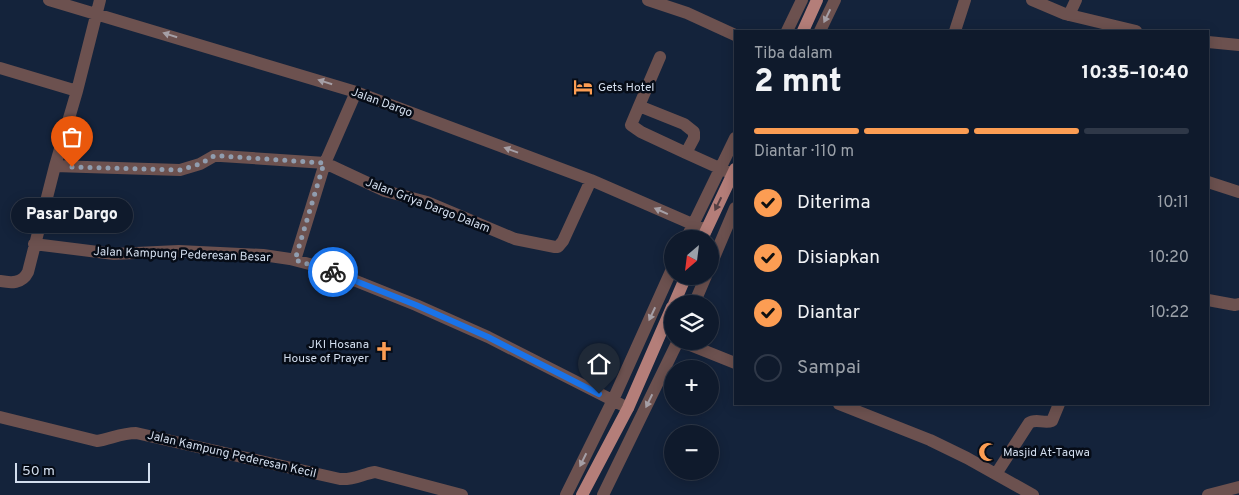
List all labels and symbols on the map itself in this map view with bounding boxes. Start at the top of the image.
one-way arrow [823,8,832,23]
one-way arrow [162,31,177,39]
hotel icon: Gets Hotel [572,76,594,98]
one-way arrow [317,78,332,86]
place label: Gets Hotel [598,80,655,96]
street label: Jalan Dargo [349,84,415,122]
pin [51,116,93,167]
one-way arrow [503,146,518,153]
street label: Jalan Griya Dargo Dalam [363,175,492,237]
callout: Pasar Dargo [11,197,133,232]
one-way arrow [714,197,722,211]
one-way arrow [654,206,668,214]
north arrow [664,230,719,285]
street label: Jalan Kampung Pederesan Besar [93,244,271,266]
courier [308,247,358,297]
one-way arrow [648,307,656,321]
place label: JKI Hosana House of Prayer [283,337,369,367]
church icon: JKI Hosana House of Prayer [373,340,395,362]
pin [578,343,620,394]
one-way arrow [645,394,653,408]
street label: Jalan Kampung Pederesan Kecil [146,428,318,482]
mosque icon: Masjid At-Taqwa [977,441,999,463]
place label: Masjid At-Taqwa [1003,445,1090,461]
one-way arrow [579,453,587,468]
scale bar [15,460,150,483]

